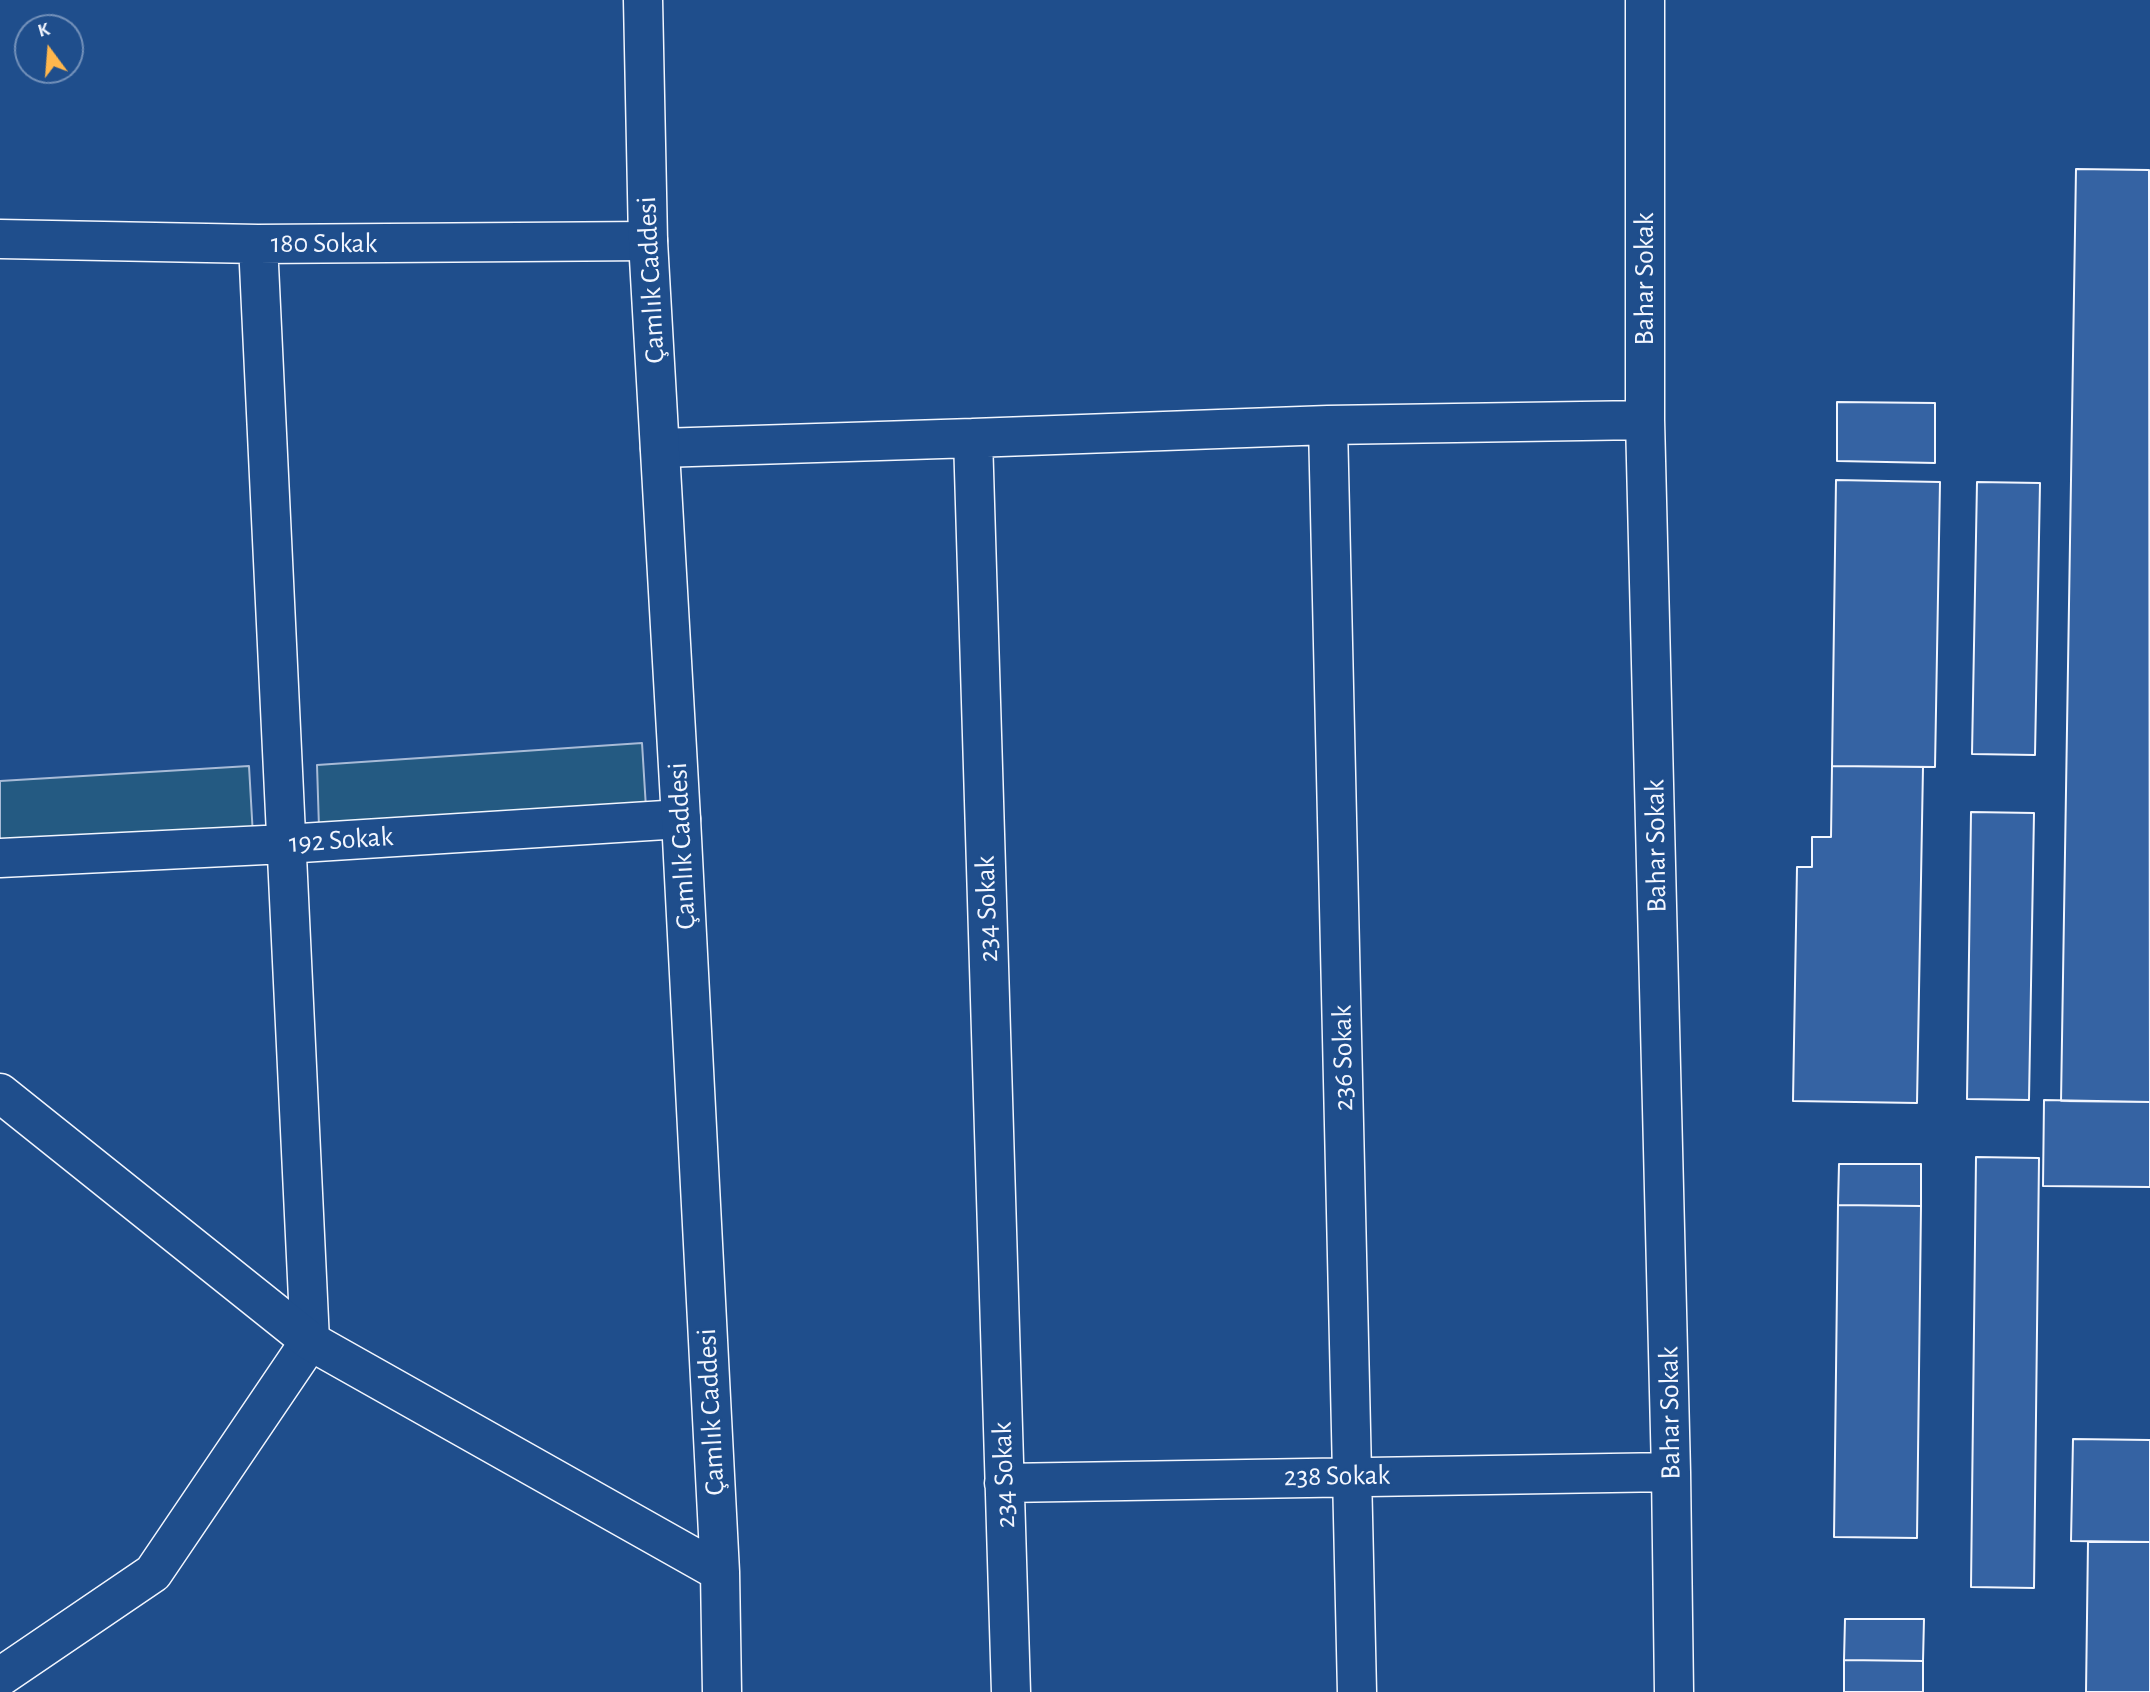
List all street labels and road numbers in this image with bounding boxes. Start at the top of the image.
street label: Çamlık Caddesi [630,196,672,364]
street label: Bahar Sokak [1628,212,1662,346]
street label: 180 Sokak [271,227,377,261]
street label: Çamlık Caddesi [661,762,703,930]
street label: Bahar Sokak [1638,779,1674,913]
street label: 192 Sokak [288,820,394,860]
street label: 234 Sokak [968,855,1006,963]
street label: 236 Sokak [1325,1005,1361,1111]
street label: Çamlık Caddesi [690,1328,732,1496]
street label: Bahar Sokak [1652,1346,1688,1480]
street label: 234 Sokak [985,1421,1023,1529]
street label: 238 Sokak [1283,1458,1391,1494]

